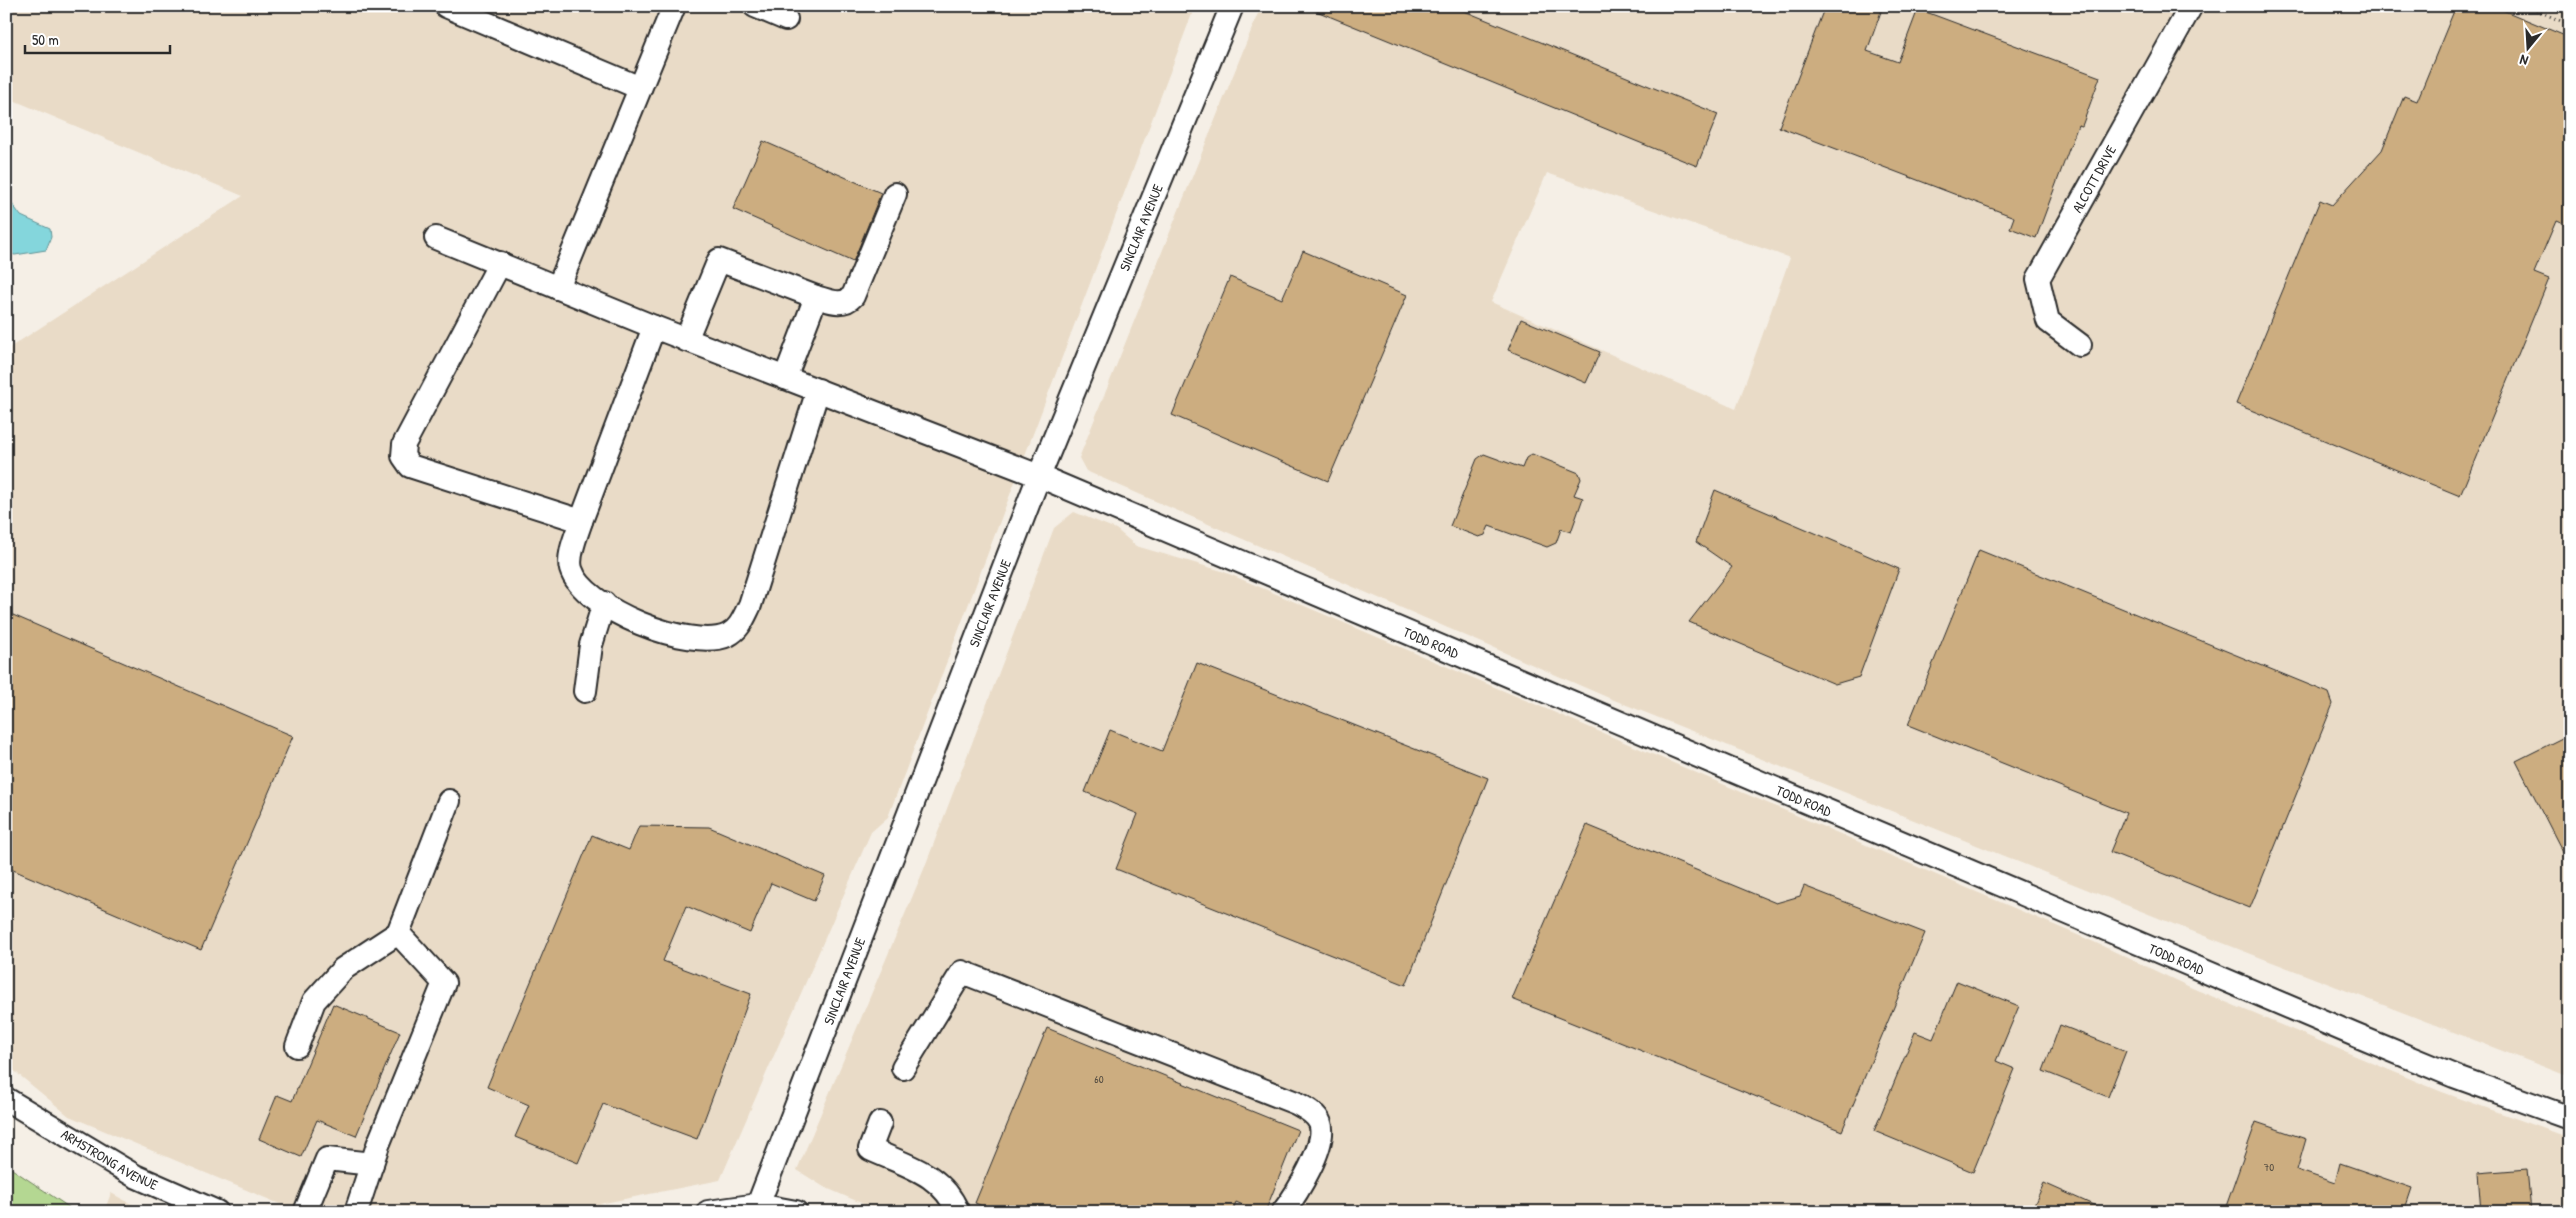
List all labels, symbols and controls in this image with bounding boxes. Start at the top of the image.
scale bar [25,22,170,54]
north arrow [2504,22,2554,72]
text: 50 m [32,29,59,50]
text: N [2517,50,2530,71]
street label: ALCOTT DRIVE [2067,142,2120,216]
street label: SINCLAIR AVENUE [1114,181,1167,273]
street label: SINCLAIR AVENUE [964,557,1015,649]
street label: TODD ROAD [1400,622,1462,662]
street label: TODD ROAD [1773,780,1835,821]
street label: SINCLAIR AVENUE [818,934,869,1027]
street label: TODD ROAD [2146,938,2208,979]
house number: 60 [1094,1072,1104,1086]
street label: ARMSTRONG AVENUE [58,1124,161,1194]
house number: 70 [2264,1160,2274,1174]

